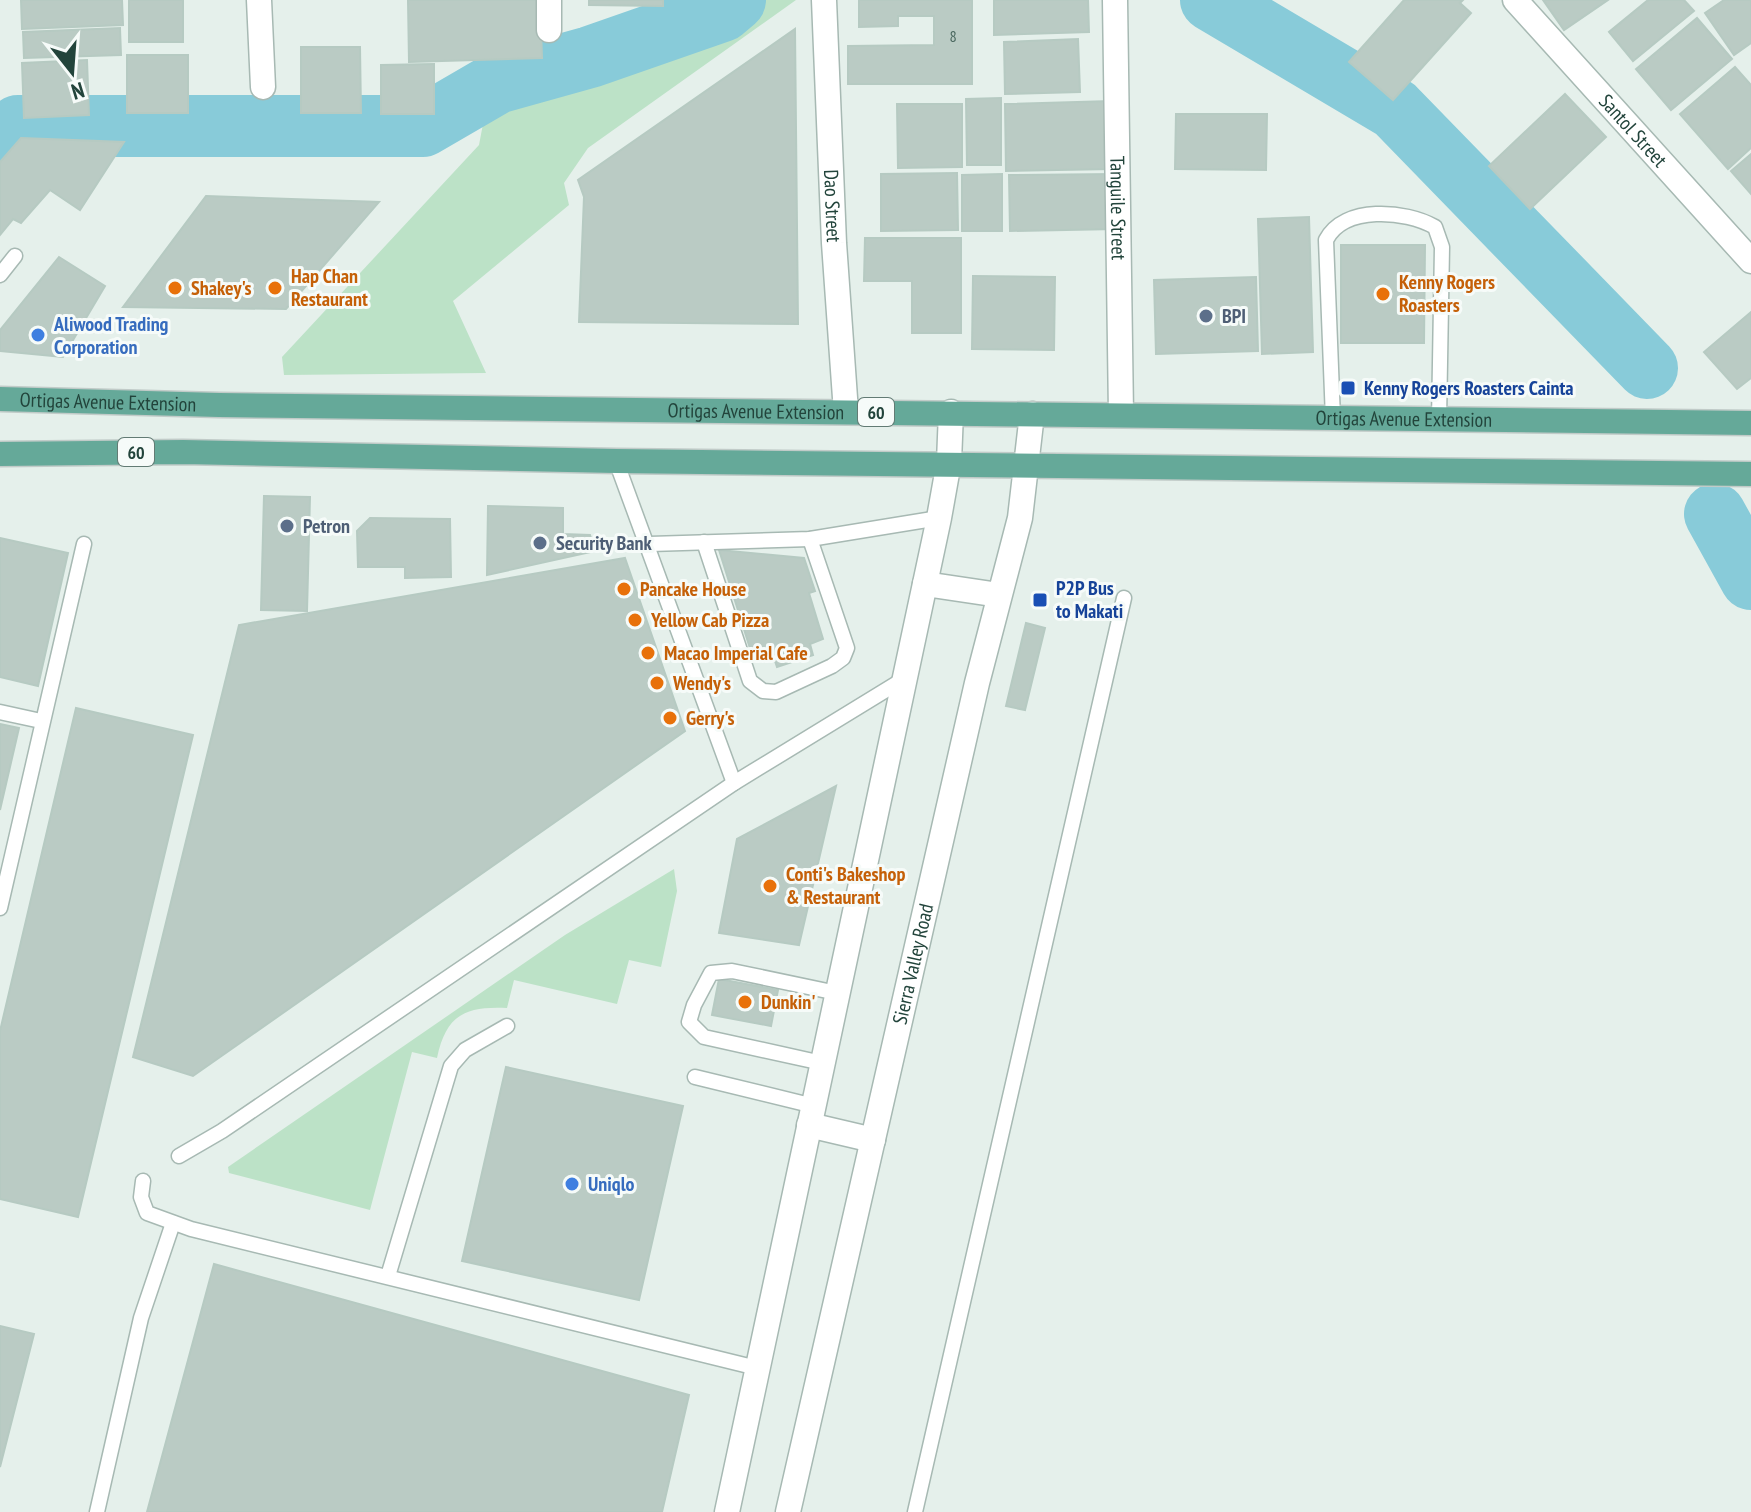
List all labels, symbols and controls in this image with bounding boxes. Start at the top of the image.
house number: 8 [949,26,957,46]
north arrow [32,32,112,112]
text: N [68,76,88,106]
street label: Santol Street [1593,89,1673,173]
street label: Tanguile Street [1104,156,1132,261]
street label: Dao Street [818,169,847,243]
place label: Hap Chan Restaurant [291,263,368,312]
place label: Kenny Rogers Roasters [1399,269,1495,318]
place label: Shakey's [191,275,252,301]
marker: Shakey's [166,279,184,297]
marker: Hap Chan Restaurant [266,279,284,297]
marker: Kenny Rogers Roasters [1374,285,1392,303]
place label: BPI [1222,303,1246,329]
marker: BPI [1197,307,1215,325]
place label: Aliwood Trading Corporation [53,311,169,360]
marker: Aliwood Trading Corporation [29,326,47,344]
place label: Kenny Rogers Roasters Cainta [1364,375,1573,401]
marker: Kenny Rogers Roasters Cainta [1339,379,1357,397]
street label: Ortigas Avenue Extension [19,387,197,417]
street label: Ortigas Avenue Extension [667,397,844,425]
road number: 60 [858,398,894,426]
street label: Ortigas Avenue Extension [1315,405,1492,433]
road number: 60 [118,438,154,466]
place label: Petron [303,513,350,539]
marker: Petron [278,517,296,535]
place label: Security Bank [556,530,653,556]
marker: Security Bank [531,534,549,552]
place label: P2P Bus to Makati [1056,575,1123,624]
place label: Pancake House [640,576,746,602]
marker: Pancake House [615,580,633,598]
marker: P2P Bus to Makati [1031,591,1049,609]
place label: Yellow Cab Pizza [650,607,769,633]
marker: Yellow Cab Pizza [626,611,644,629]
place label: Macao Imperial Cafe [664,640,808,666]
marker: Macao Imperial Cafe [639,644,657,662]
place label: Wendy's [672,670,731,696]
marker: Wendy's [648,674,666,692]
place label: Gerry's [686,705,734,731]
marker: Gerry's [661,709,679,727]
place label: Conti's Bakeshop & Restaurant [786,861,905,910]
marker: Conti's Bakeshop & Restaurant [761,877,779,895]
street label: Sierra Valley Road [887,901,939,1027]
place label: Dunkin' [761,989,816,1015]
marker: Dunkin' [736,993,754,1011]
place label: Uniqlo [588,1171,635,1197]
marker: Uniqlo [563,1175,581,1193]

